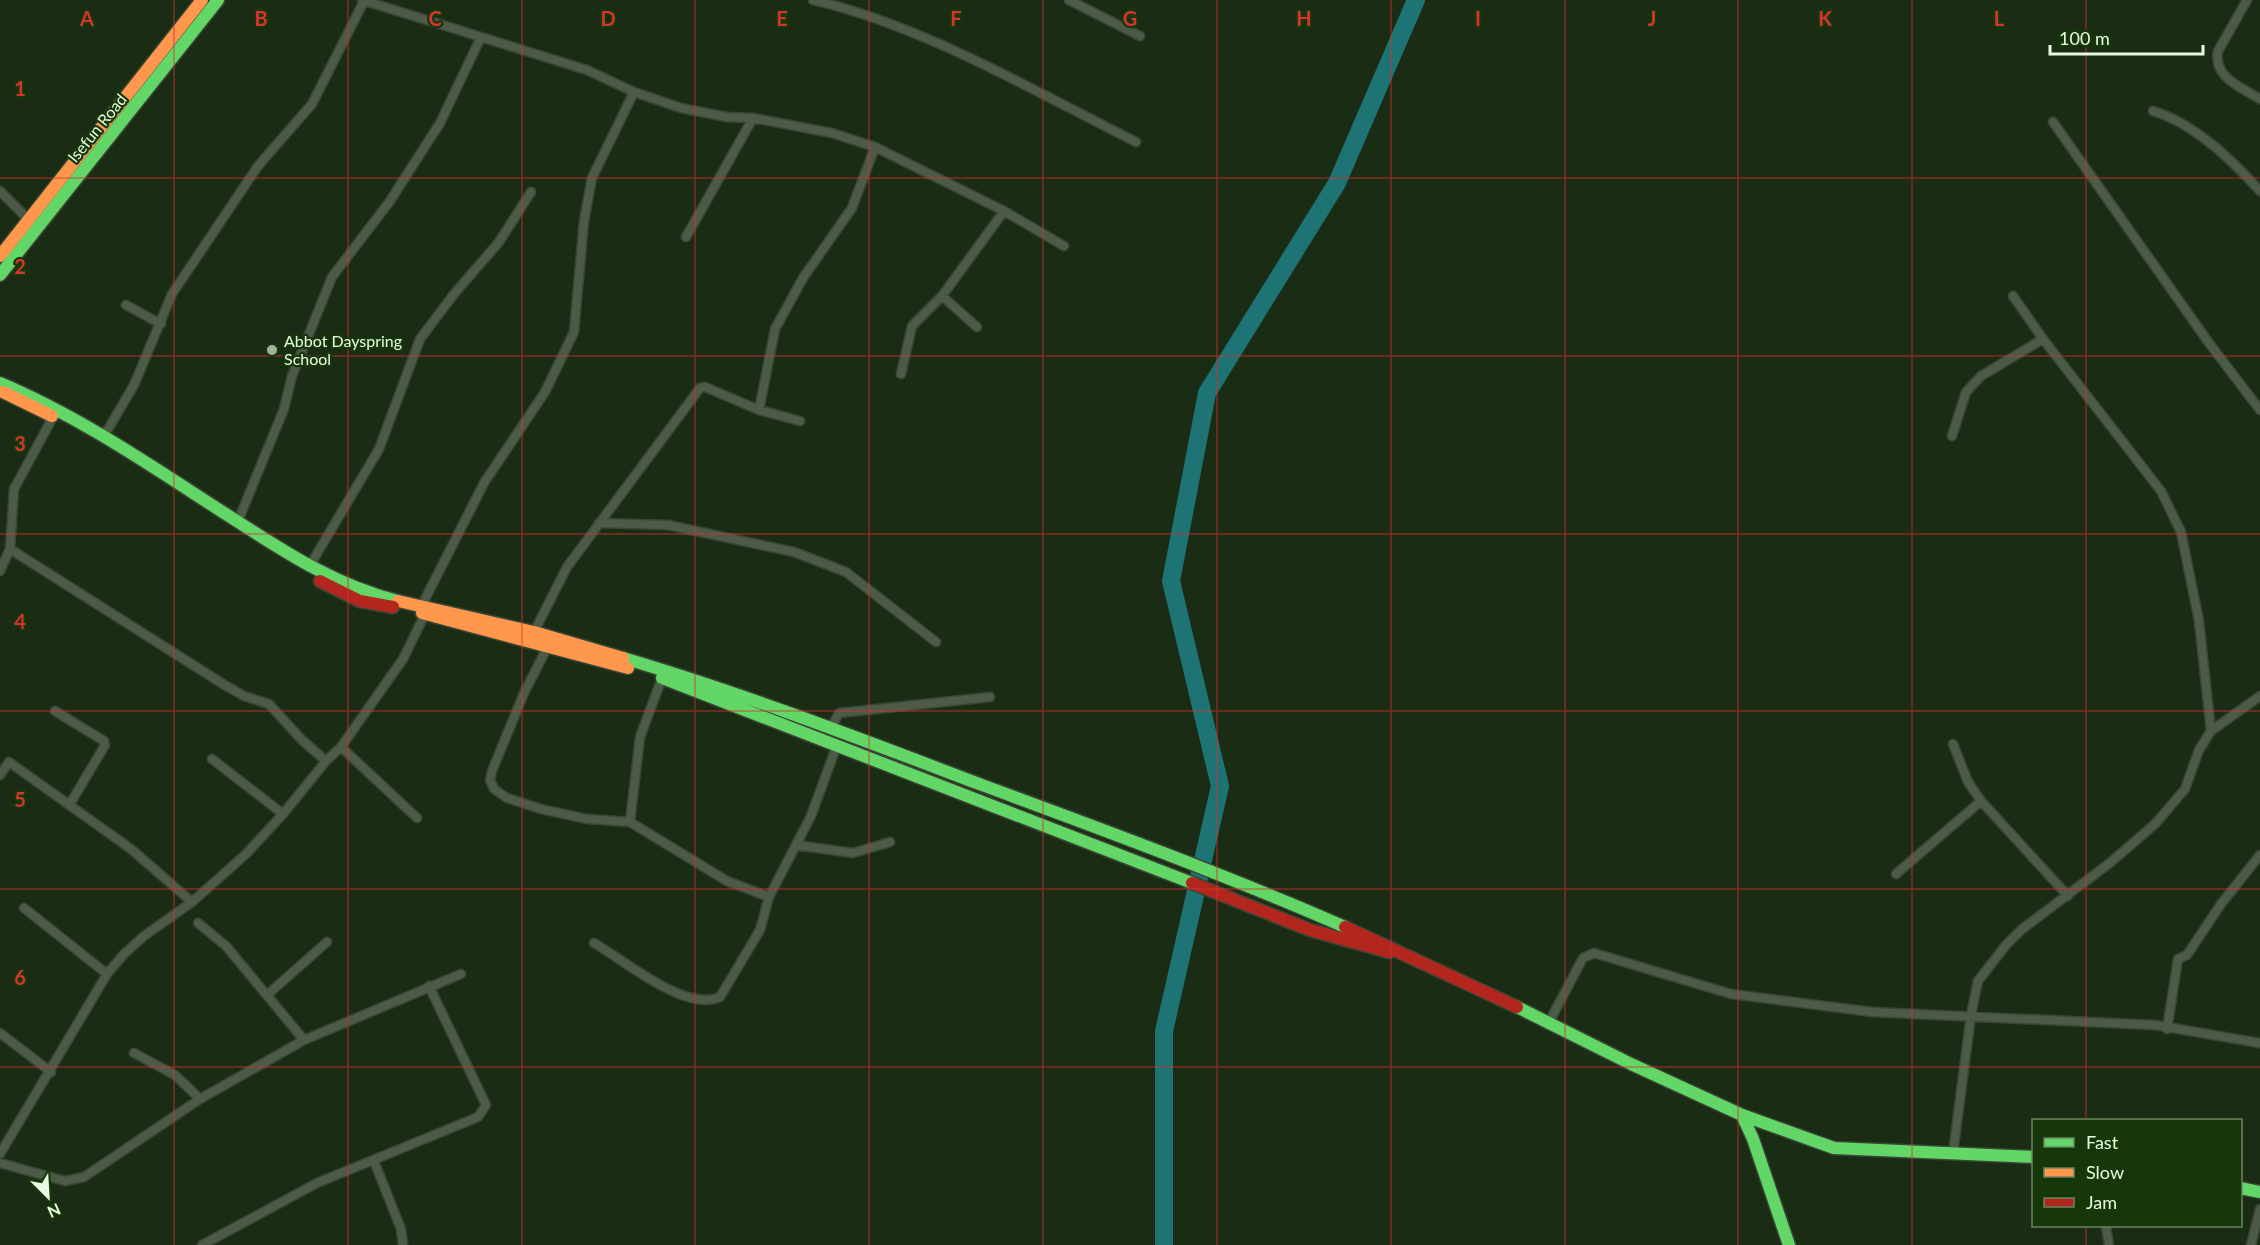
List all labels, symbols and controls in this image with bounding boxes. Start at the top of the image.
text: A [79,6,94,30]
text: B [254,6,268,30]
text: C [428,6,442,30]
text: D [600,6,616,30]
text: E [776,6,788,30]
text: F [950,6,962,30]
text: G [1123,6,1137,30]
text: H [1296,6,1312,30]
text: I [1475,6,1481,30]
text: J [1648,6,1656,30]
text: K [1818,6,1832,30]
text: L [1994,6,2005,30]
scale bar [2050,18,2203,56]
text: 100 m [2059,27,2110,49]
text: 1 [14,76,26,100]
street label: Isefun Road [63,90,130,166]
text: 2 [14,254,26,278]
place label: Abbot Dayspring School [284,331,402,368]
marker: Abbot Dayspring School [265,343,279,357]
text: 3 [14,431,26,455]
text: 4 [14,609,26,633]
text: 5 [14,787,26,811]
text: 6 [14,965,26,989]
legend [2032,1119,2242,1227]
text: Fast [2086,1131,2119,1153]
text: Slow [2086,1161,2124,1183]
north arrow [18,1167,78,1227]
text: Jam [2086,1191,2117,1213]
text: N [45,1200,64,1222]

